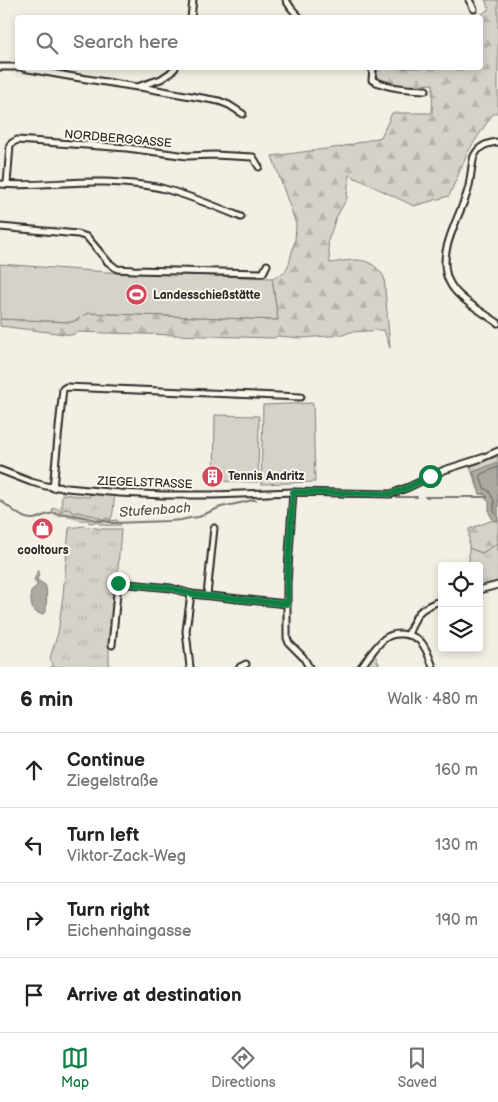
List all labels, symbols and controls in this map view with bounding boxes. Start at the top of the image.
search box [15,15,483,70]
icon: search [33,29,61,57]
text: Search here [73,31,178,54]
street label: NORDBERGGASSE [64,127,172,151]
sports icon: Landesschießstätte [125,283,149,307]
place label: Landesschießstätte [153,288,261,303]
building icon: Tennis Andritz [200,464,224,488]
route start [419,465,442,488]
place label: Tennis Andritz [228,469,304,484]
street label: ZIEGELSTRASSE [96,474,193,492]
water label: Stufenbach [119,499,192,521]
shop icon: cooltours [31,517,55,541]
place label: cooltours [17,543,69,558]
map controls [438,562,483,652]
button: locate [438,562,483,607]
route end [107,572,130,595]
button: layers [438,607,483,652]
text: 6 min [20,687,73,712]
text: Walk · 480 m [387,690,478,709]
text: Continue [67,749,145,772]
icon: ahead [20,756,48,784]
text: 160 m [435,761,478,780]
text: Ziegelstraße [67,772,158,791]
text: Turn left [67,824,139,847]
icon: left [20,831,48,859]
text: 130 m [435,836,478,855]
text: Viktor-Zack-Weg [67,847,186,866]
text: Turn right [67,899,150,922]
icon: right [20,906,48,934]
text: 190 m [436,911,478,930]
text: Eichenhaingasse [67,922,191,941]
icon: arrive [20,981,48,1009]
text: Arrive at destination [67,984,242,1007]
tab: Map [61,1044,89,1091]
tab: Directions [211,1044,276,1091]
tab: Saved [398,1044,437,1091]

